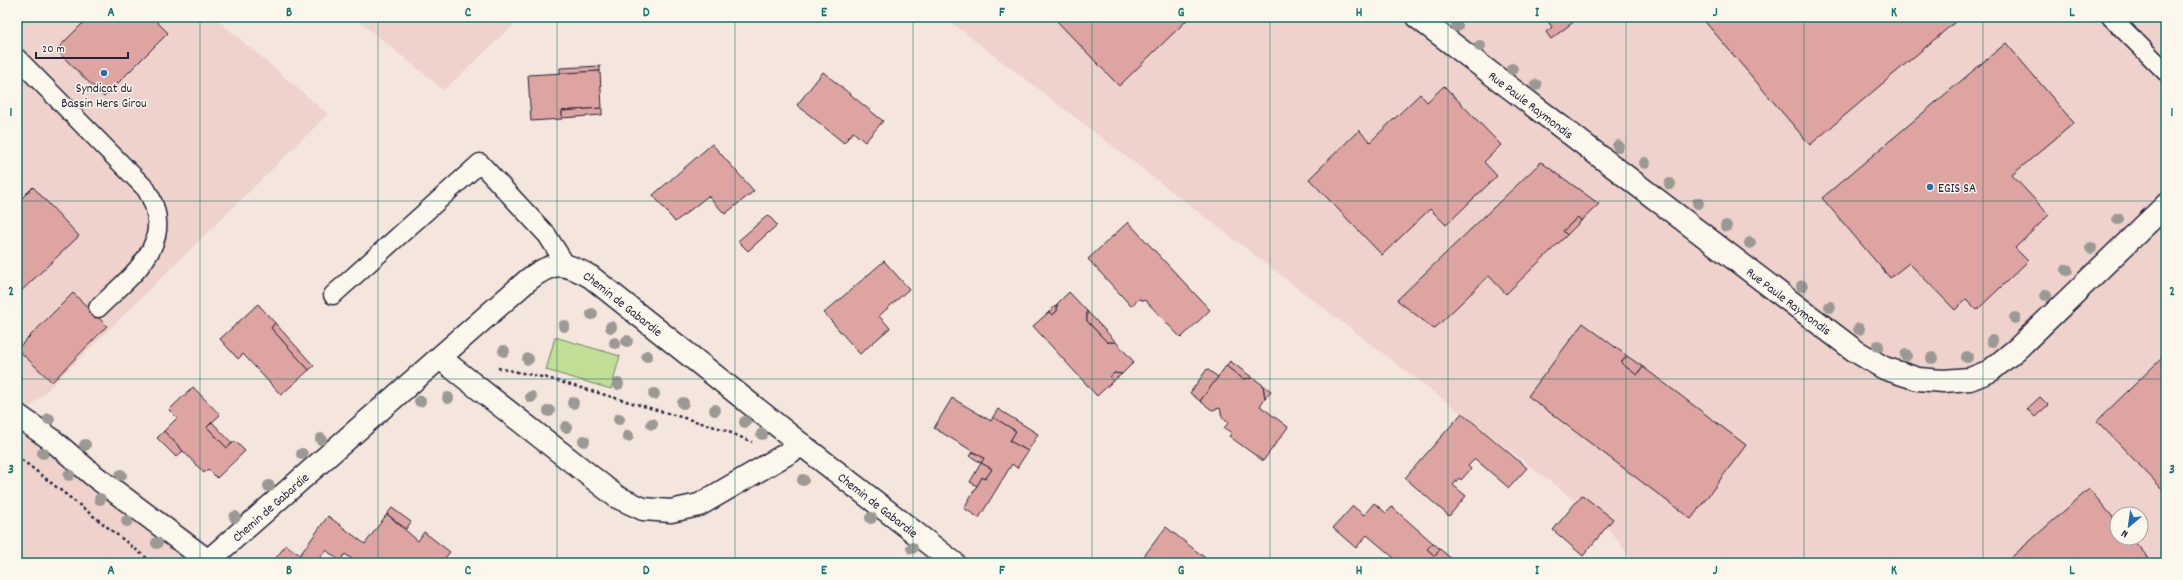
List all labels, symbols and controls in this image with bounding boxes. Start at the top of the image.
text: A [107,4,115,23]
text: B [286,4,292,23]
text: C [465,4,472,23]
text: D [643,4,650,23]
text: E [821,4,828,23]
text: F [999,4,1005,23]
text: G [1178,4,1185,23]
text: H [1356,4,1363,23]
text: I [1535,4,1540,23]
text: J [1713,4,1718,23]
text: K [1891,4,1897,23]
text: L [2069,4,2075,23]
scale bar [36,34,128,60]
text: 20 m [42,41,65,58]
marker: Syndicat du Bassin Hers Girou [99,68,109,78]
street label: Rue Paule Raymondis [1483,68,1577,145]
place label: Syndicat du Bassin Hers Girou [61,80,147,114]
text: 1 [10,104,13,123]
text: 1 [2171,104,2174,123]
place label: EGIS SA [1938,180,1976,199]
marker: EGIS SA [1925,182,1935,192]
street label: Rue Paule Raymondis [1741,264,1834,341]
street label: Chemin de Gabardie [579,267,666,342]
text: 2 [8,283,14,302]
text: 2 [2169,283,2175,302]
text: 3 [8,461,14,480]
text: 3 [2169,461,2175,480]
street label: Chemin de Gabardie [229,469,314,548]
street label: Chemin de Gabardie [833,469,921,544]
north arrow [2109,506,2149,546]
text: N [2118,524,2131,541]
text: A [107,562,115,580]
text: B [286,562,292,580]
text: C [465,562,472,580]
text: D [643,562,650,580]
text: E [821,562,828,580]
text: F [999,562,1005,580]
text: G [1178,562,1185,580]
text: H [1356,562,1363,580]
text: I [1535,562,1540,580]
text: J [1713,562,1718,580]
text: K [1891,562,1897,580]
text: L [2069,562,2075,580]

